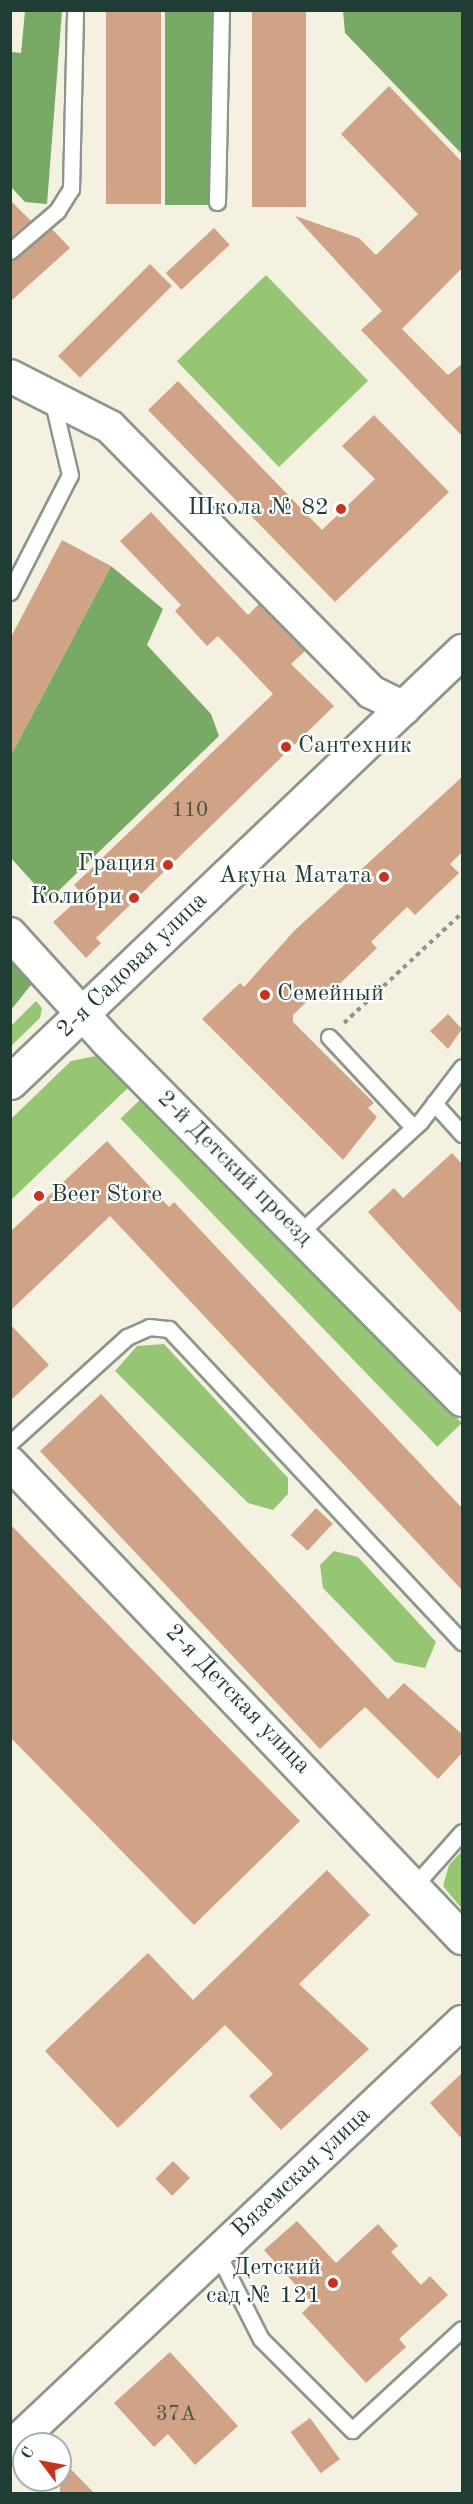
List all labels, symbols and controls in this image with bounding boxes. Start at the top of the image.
place label: Школа № 82 [188,495,329,523]
marker: Школа № 82 [334,502,348,516]
place label: Сантехник [298,733,412,761]
marker: Сантехник [279,740,293,754]
house number: 110 [172,798,208,824]
place label: Грация [78,851,156,879]
marker: Грация [161,858,175,872]
place label: Акуна Матата [219,863,372,891]
marker: Акуна Матата [377,870,391,884]
place label: Колибри [30,884,122,912]
street label: 2-я Садовая улица [52,887,214,1045]
marker: Колибри [127,891,141,905]
place label: Семейный [277,981,384,1009]
marker: Семейный [258,988,272,1002]
street label: 2-й Детский проезд [150,1085,318,1253]
place label: Beer Store [51,1182,162,1210]
marker: Beer Store [32,1189,46,1203]
street label: 2-я Детская улица [158,1619,316,1781]
street label: Вяземская улица [227,2101,377,2245]
place label: Детский сад № 121 [206,2255,321,2311]
marker: Детский сад № 121 [326,2276,340,2290]
house number: 37А [156,2402,196,2428]
north arrow [12,2432,72,2492]
text: С [19,2445,38,2462]

